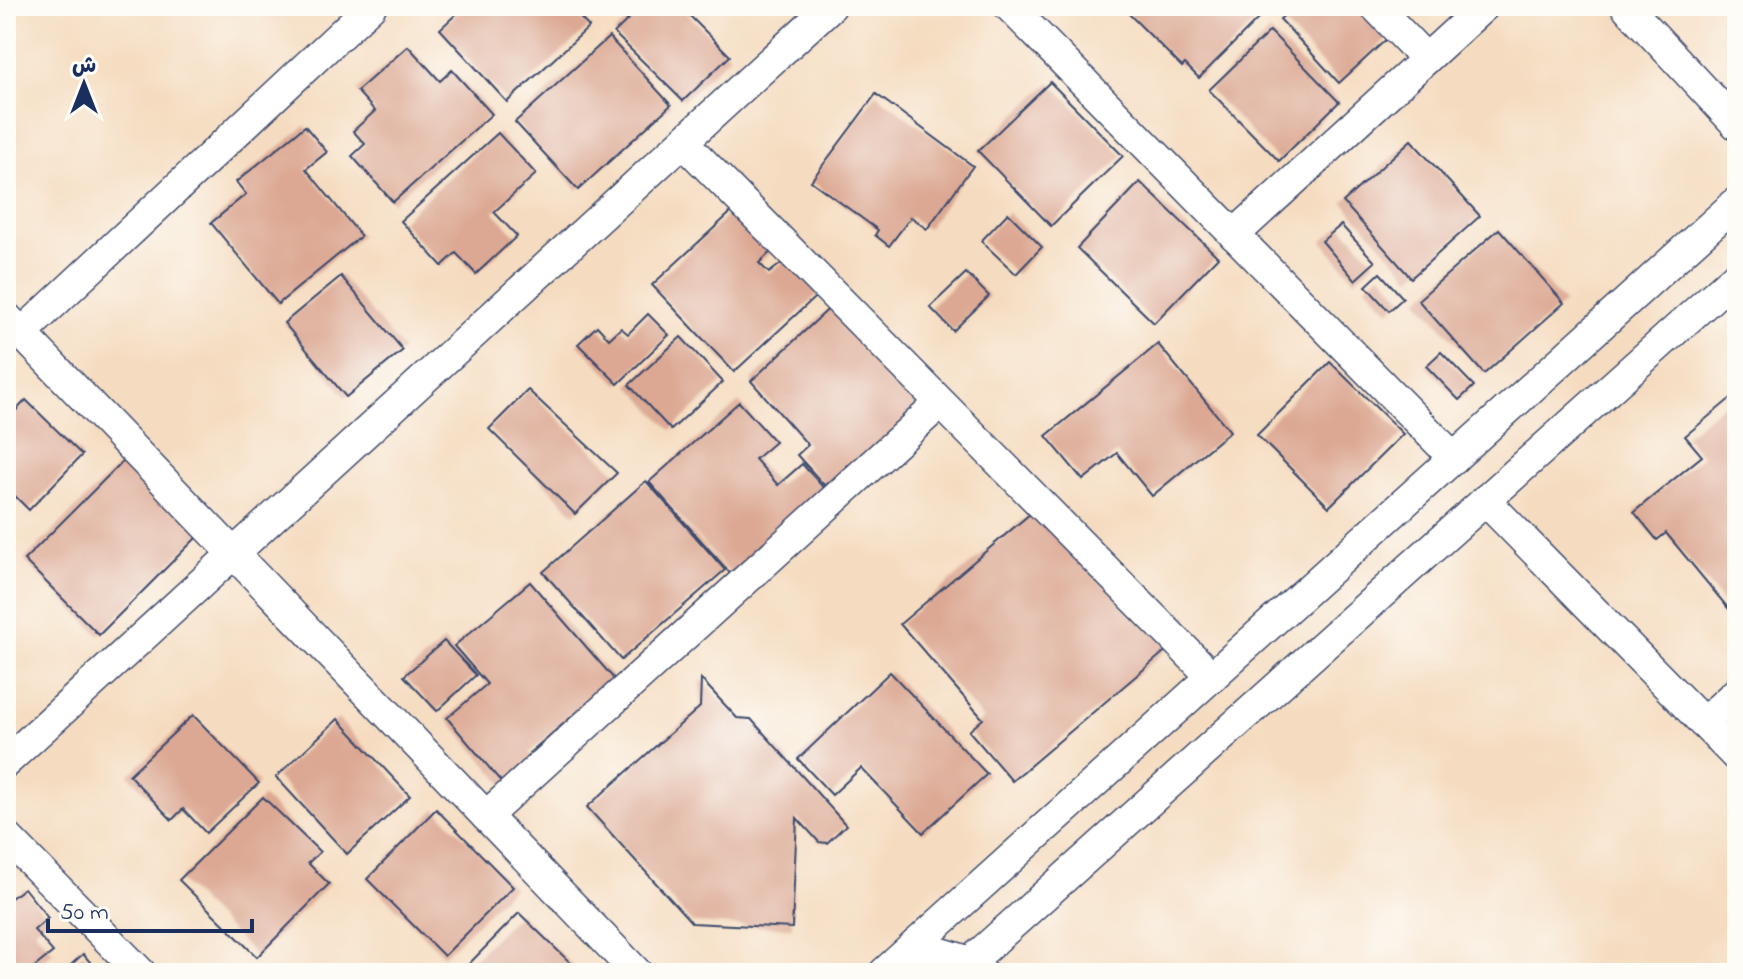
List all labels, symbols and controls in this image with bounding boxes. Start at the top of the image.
north arrow [44,44,124,124]
text: ش [72,51,96,83]
scale bar [48,883,252,933]
text: 50 m [60,896,109,931]

